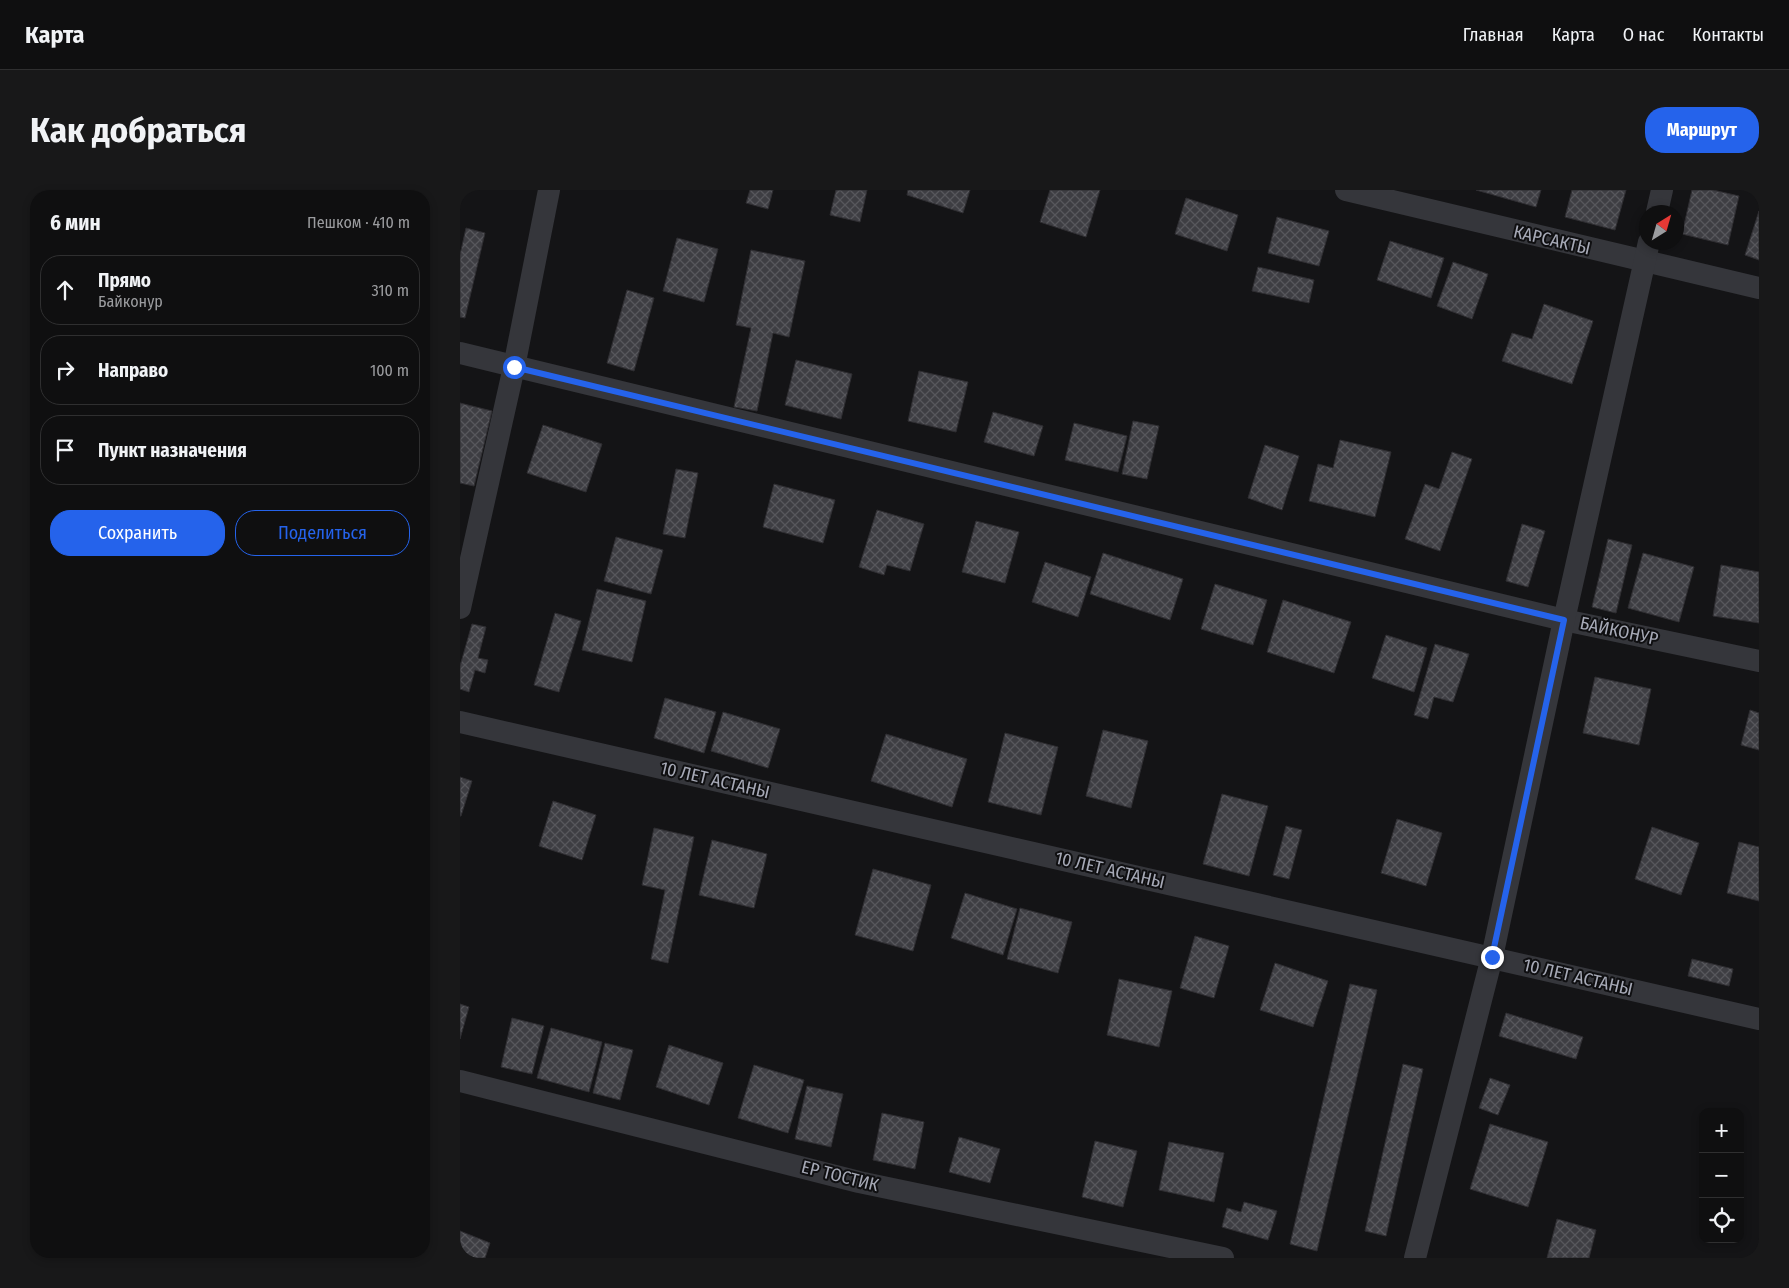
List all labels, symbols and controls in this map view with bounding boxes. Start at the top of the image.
text: Карта [25,21,84,49]
text: Главная [1463,24,1524,46]
text: Карта [1552,24,1595,46]
text: О нас [1623,24,1664,46]
text: Контакты [1692,24,1764,46]
button: Маршрут [1645,107,1759,153]
text: Как добраться [30,109,247,151]
north arrow [1639,205,1684,250]
text: 6 мин [50,210,101,236]
text: Пешком · 410 m [307,213,410,232]
street label: КАРСАКТЫ [1511,220,1593,260]
text: Прямо [98,269,151,292]
icon: ahead [51,276,79,304]
text: 310 m [372,281,409,300]
text: Байконур [98,292,163,311]
icon: right [51,356,79,384]
route start [503,356,526,379]
text: Направо [98,359,168,382]
text: 100 m [370,361,409,380]
icon: arrive [51,436,79,464]
text: Пункт назначения [98,439,247,462]
button: Сохранить [50,510,225,556]
button: Поделиться [235,510,410,556]
street label: БАЙКОНУР [1578,612,1660,650]
street label: 10 ЛЕТ АСТАНЫ [658,757,772,803]
street label: 10 ЛЕТ АСТАНЫ [1053,847,1167,893]
route end [1481,946,1504,969]
street label: 10 ЛЕТ АСТАНЫ [1521,954,1635,1000]
map controls [1699,1108,1744,1243]
button: + [1699,1108,1744,1153]
button: − [1699,1153,1744,1198]
street label: ЕР ТОСТИК [799,1156,881,1196]
button: locate [1699,1198,1744,1243]

